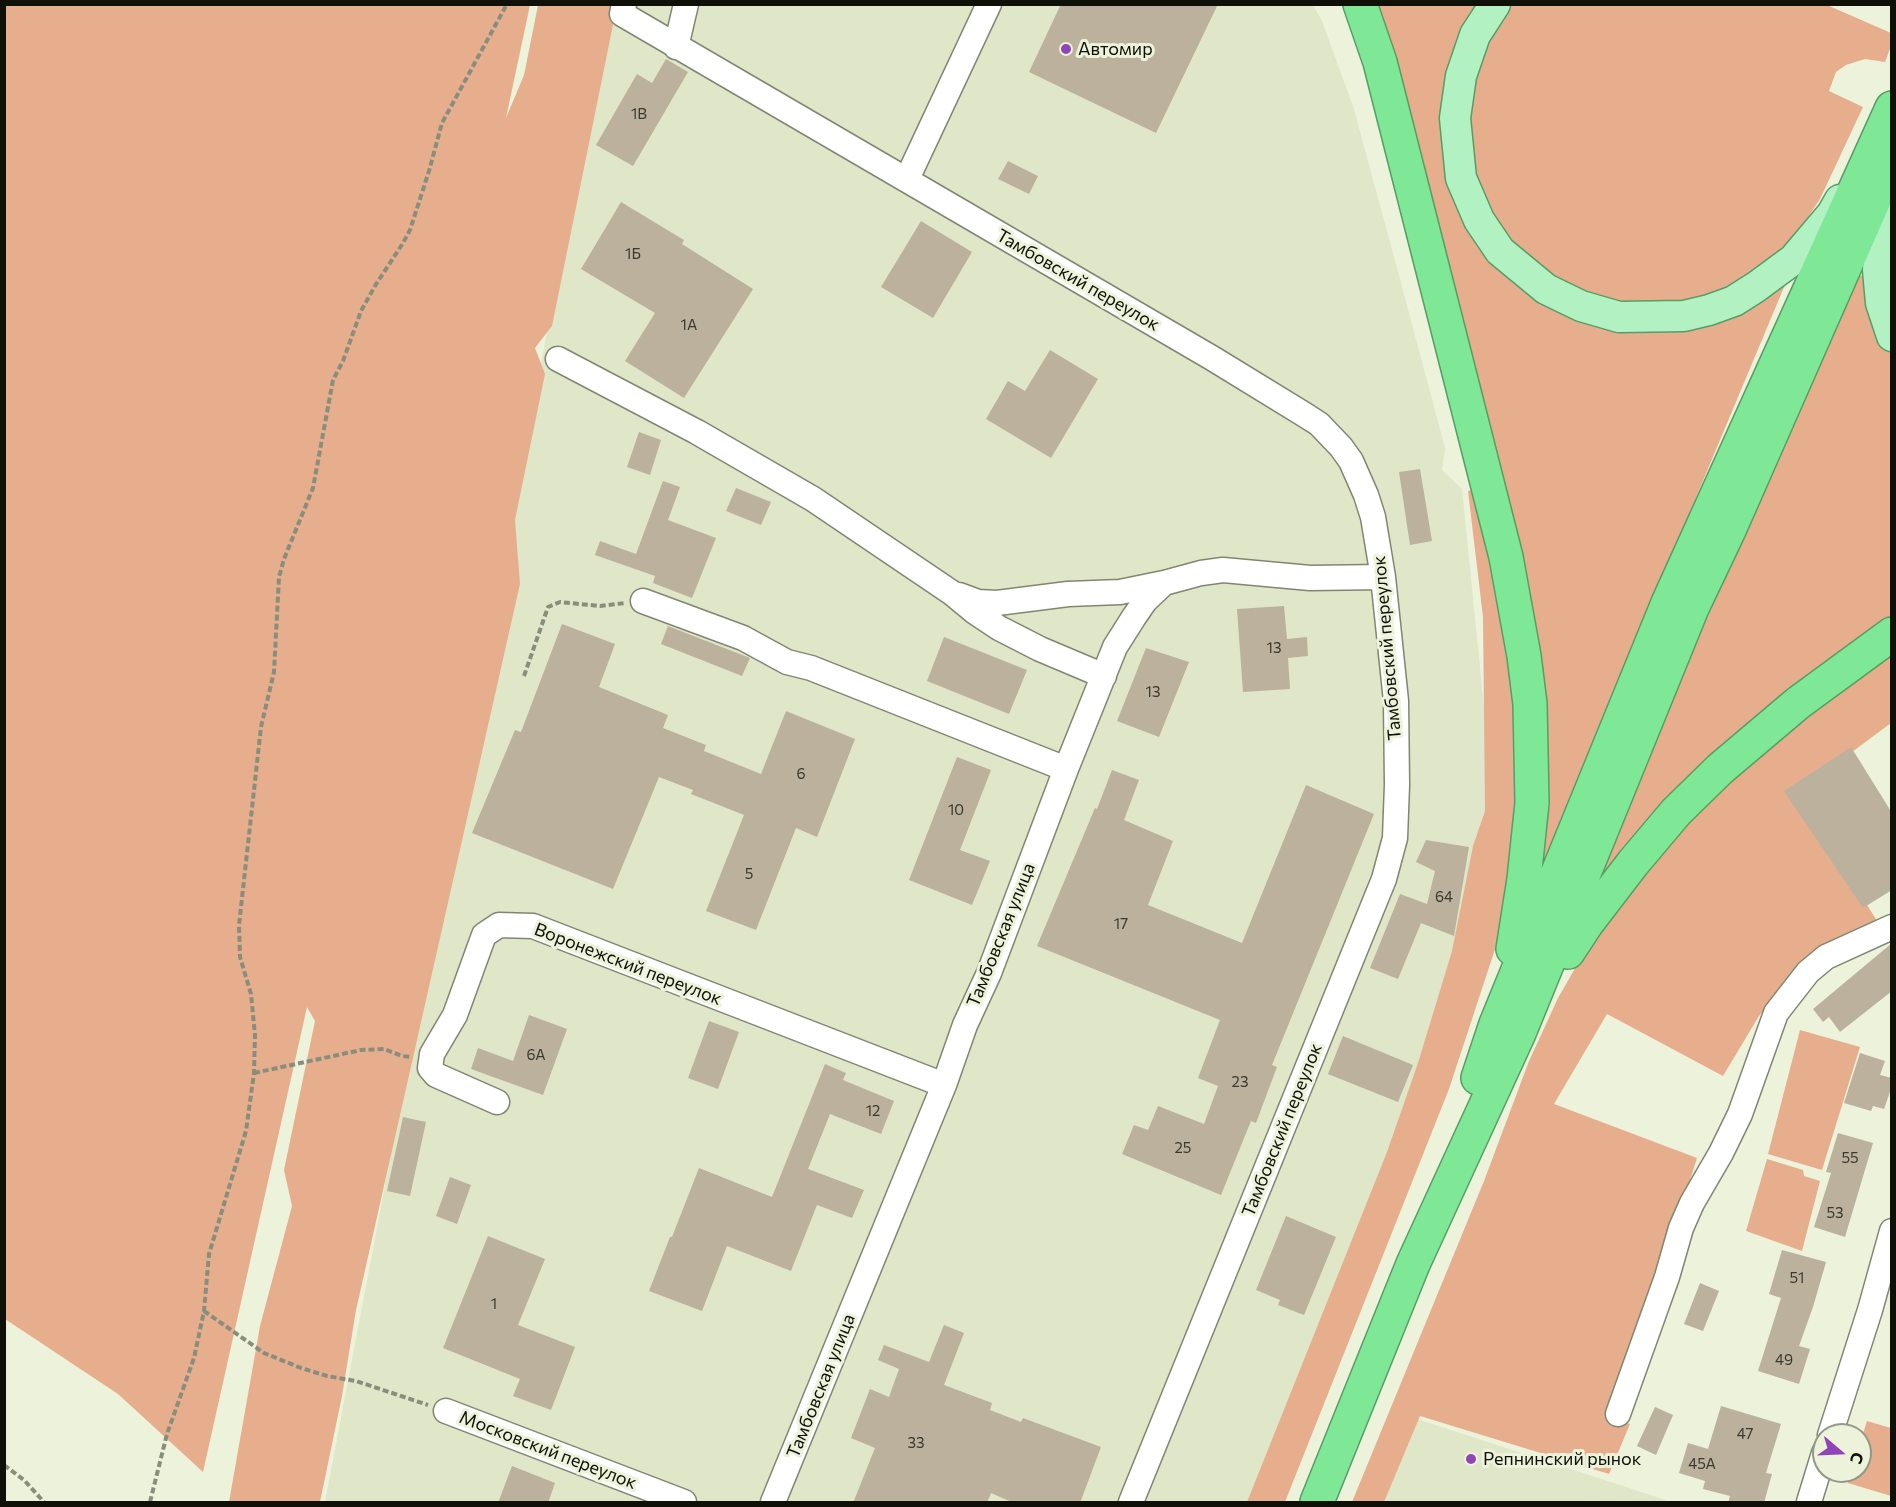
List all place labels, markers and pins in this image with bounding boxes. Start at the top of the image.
place label: Автомир [1078,38,1153,60]
marker: Автомир [1059,42,1073,56]
place label: Репнинский рынок [1483,1448,1641,1470]
marker: Репнинский рынок [1464,1452,1478,1466]

